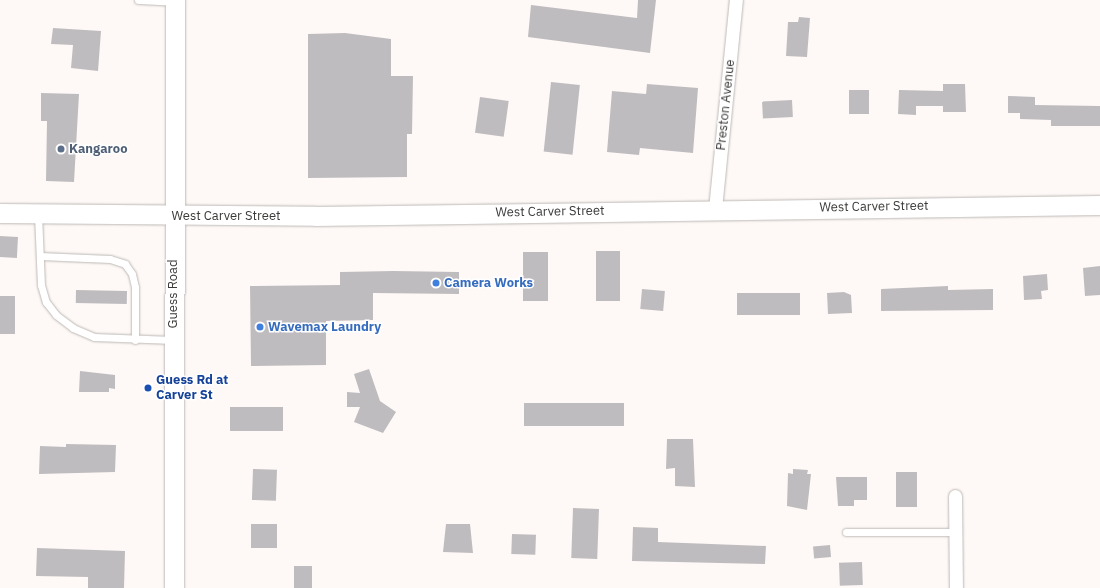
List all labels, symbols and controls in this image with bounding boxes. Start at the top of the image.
street label: Preston Avenue [713,59,739,151]
place label: Kangaroo [69,141,127,157]
marker: Kangaroo [56,144,66,154]
street label: West Carver Street [819,198,929,216]
street label: West Carver Street [495,203,605,221]
street label: West Carver Street [171,208,281,224]
street label: Guess Road [165,259,181,329]
place label: Camera Works [444,275,533,291]
marker: Camera Works [431,278,441,288]
place label: Wavemax Laundry [268,319,381,335]
marker: Wavemax Laundry [255,322,265,332]
place label: Guess Rd at Carver St [156,373,228,404]
marker: Guess Rd at Carver St [143,383,153,393]

